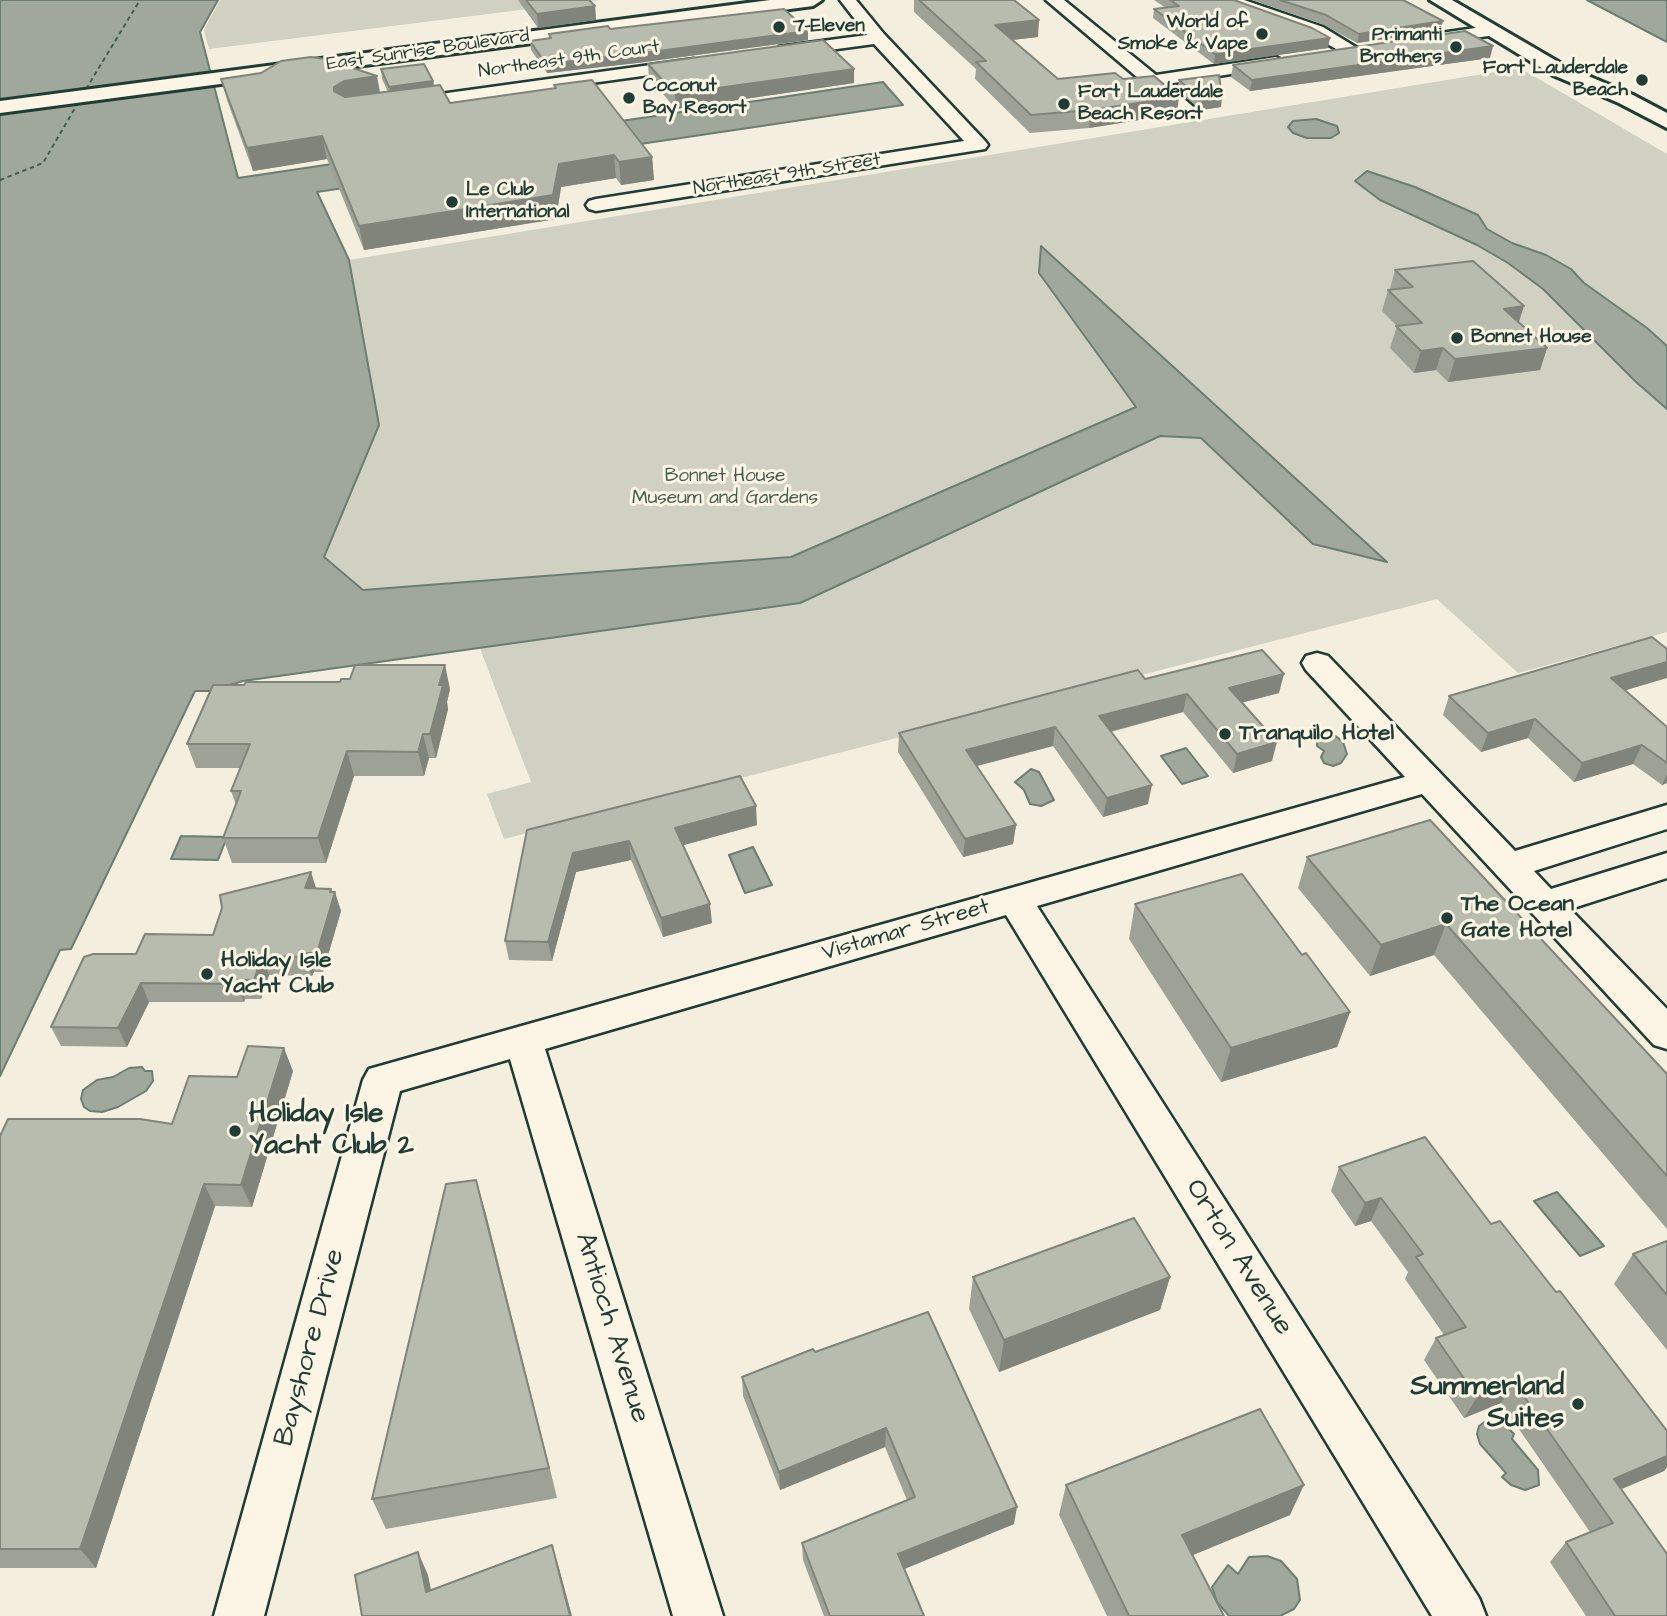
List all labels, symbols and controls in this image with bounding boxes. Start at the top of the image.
place label: World of Smoke & Vape [1118,12,1248,56]
place label: 7-Eleven [793,16,865,38]
marker: 7-Eleven [771,19,787,35]
street label: East Sunrise Boulevard [325,25,531,77]
place label: Primanti Brothers [1360,25,1442,69]
marker: World of Smoke & Vape [1254,26,1270,42]
street label: Northeast 9th Court [477,36,661,84]
marker: Primanti Brothers [1448,39,1464,55]
place label: Fort Lauderdale Beach [1483,58,1628,102]
marker: Fort Lauderdale Beach [1634,72,1650,88]
place label: Coconut Bay Resort [643,76,746,120]
place label: Fort Lauderdale Beach Resort [1078,82,1223,126]
marker: Coconut Bay Resort [621,90,637,106]
marker: Fort Lauderdale Beach Resort [1056,96,1072,112]
street label: Northeast 9th Street [692,149,882,201]
place label: Le Club International [466,180,569,224]
marker: Le Club International [444,194,460,210]
place label: Bonnet House [1471,327,1591,349]
marker: Bonnet House [1449,330,1465,346]
park label: Bonnet House Museum and Gardens [632,466,818,510]
place label: Tranquilo Hotel [1239,720,1394,748]
marker: Tranquilo Hotel [1217,726,1233,742]
place label: The Ocean Gate Hotel [1461,891,1574,945]
street label: Vistamar Street [819,894,993,968]
marker: The Ocean Gate Hotel [1439,910,1455,926]
place label: Holiday Isle Yacht Club [221,947,334,1001]
marker: Holiday Isle Yacht Club [199,966,215,982]
place label: Holiday Isle Yacht Club 2 [249,1098,414,1164]
marker: Holiday Isle Yacht Club 2 [227,1123,243,1139]
street label: Orton Avenue [1177,1174,1299,1342]
street label: Antioch Avenue [566,1229,656,1427]
street label: Bayshore Drive [269,1246,353,1450]
place label: Summerland Suites [1411,1371,1564,1437]
marker: Summerland Suites [1570,1396,1586,1412]

